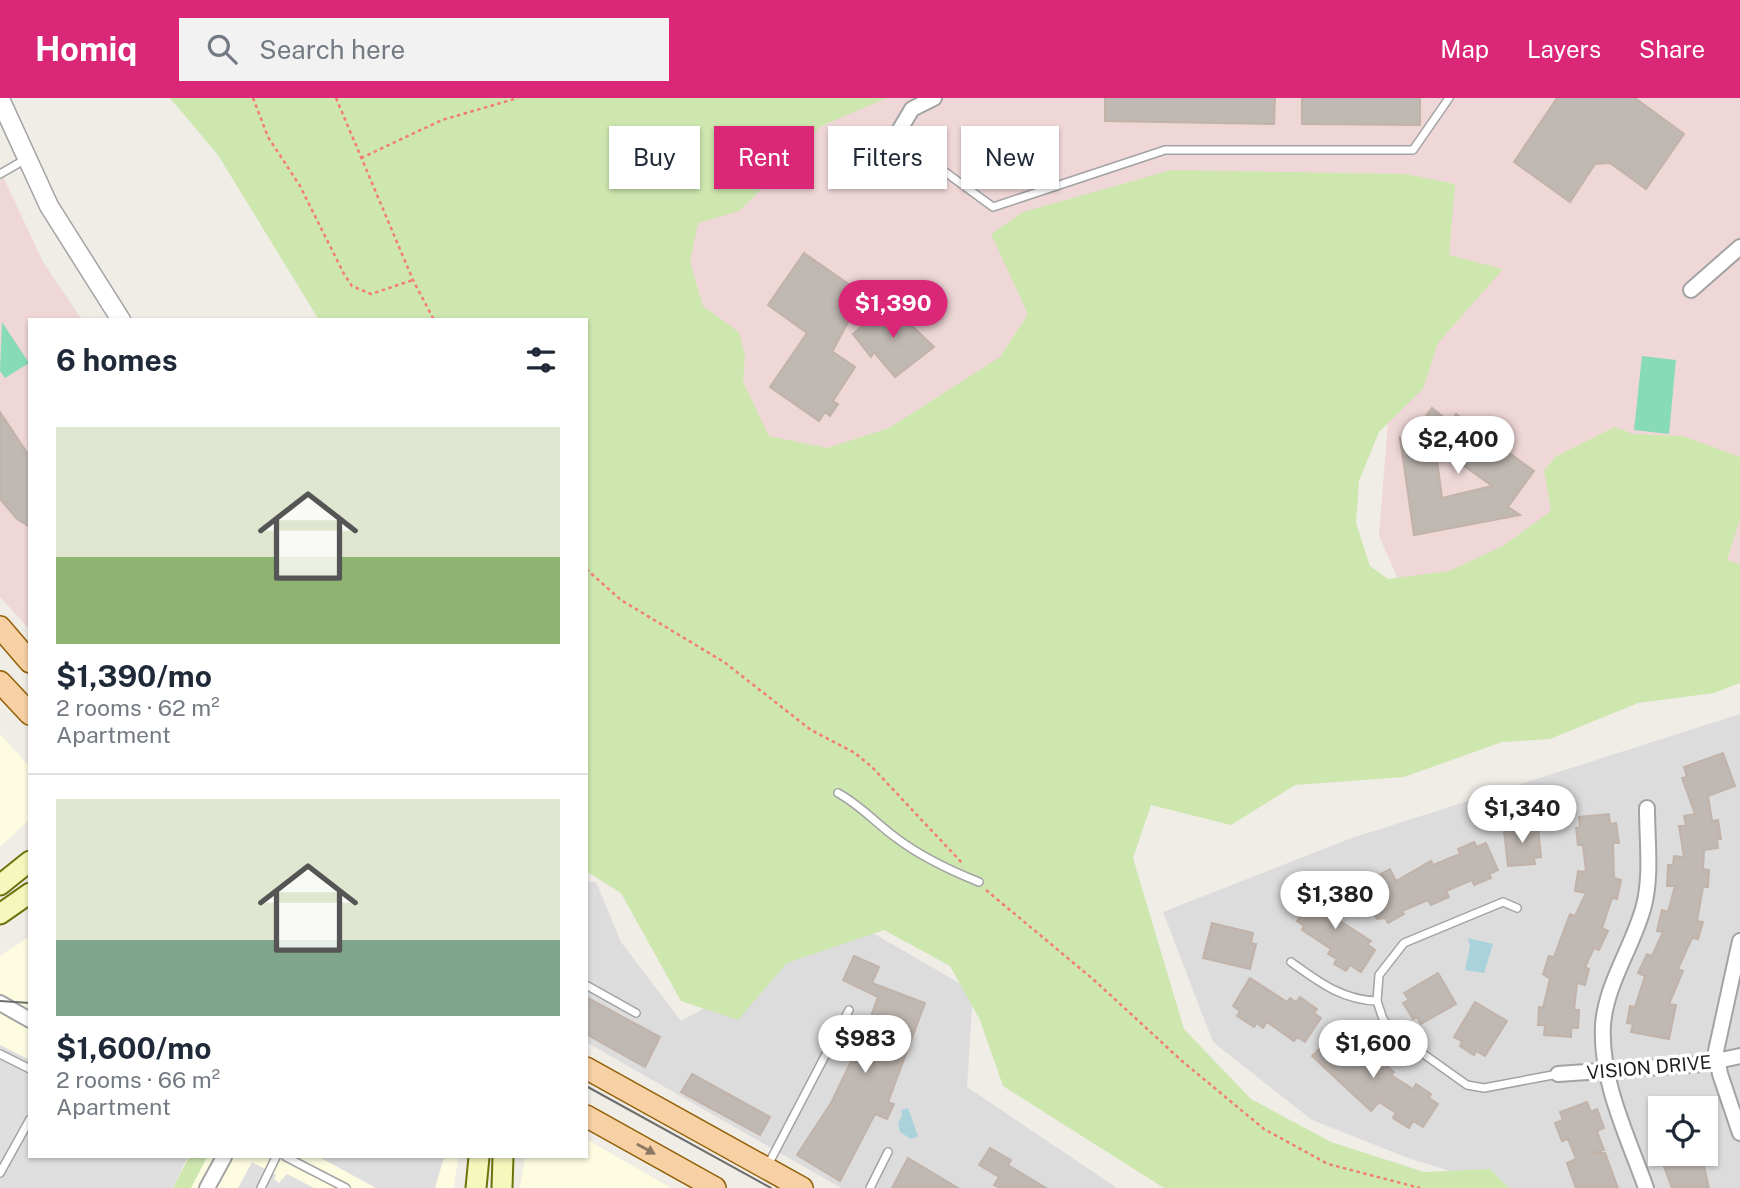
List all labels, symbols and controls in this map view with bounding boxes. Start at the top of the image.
search box [179,18,669,81]
text: Homiq [35,30,137,68]
icon: search [203,30,241,68]
text: Search here [259,34,405,65]
text: Map [1440,35,1489,63]
text: Layers [1527,35,1601,63]
text: Share [1639,35,1705,63]
chip: Buy [609,126,700,189]
chip: Rent [714,126,814,189]
chip: Filters [828,126,947,189]
chip: New [961,126,1059,189]
pin: $1,390 [836,280,950,340]
text: $1,390 [855,289,932,316]
icon: filters [522,341,560,379]
text: 6 homes [56,342,178,378]
pin: $2,400 [1401,416,1515,476]
text: $2,400 [1417,425,1499,452]
icon: home [245,473,371,599]
text: $1,390/mo [56,658,212,694]
text: 2 rooms · 62 m² [56,694,220,721]
text: Apartment [56,721,171,748]
pin: $1,340 [1465,786,1579,845]
text: $1,340 [1484,794,1561,821]
icon: home [245,845,371,971]
pin: $1,380 [1278,872,1392,931]
text: $1,380 [1296,880,1374,907]
pin: $983 [824,1016,906,1075]
pin: $1,600 [1316,1020,1430,1080]
text: $983 [834,1024,896,1051]
text: $1,600 [1335,1029,1411,1056]
text: $1,600/mo [56,1030,211,1066]
street label: VISION DRIVE [1586,1051,1712,1083]
text: 2 rooms · 66 m² [56,1066,220,1093]
text: Apartment [56,1093,171,1120]
map controls [1648,1096,1718,1166]
button: locate [1648,1096,1718,1166]
one-way arrow [636,1143,655,1155]

